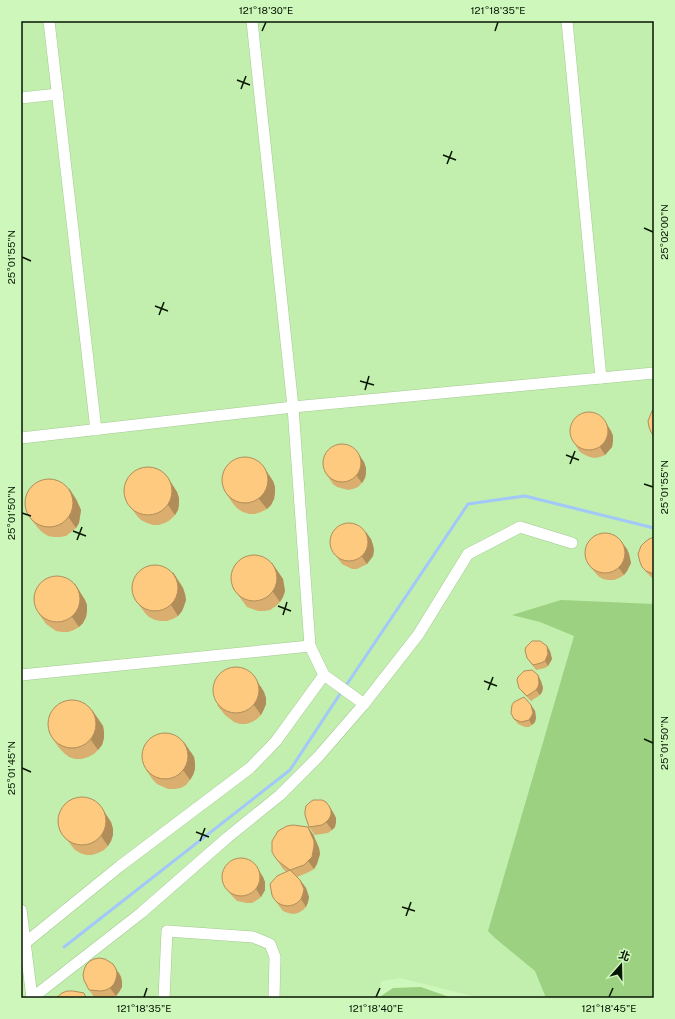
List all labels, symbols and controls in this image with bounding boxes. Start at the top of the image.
text: 121°18'30"E [239,4,293,16]
text: 121°18'35"E [471,4,525,16]
text: 25°02'00"N [658,204,670,260]
text: 25°01'55"N [5,230,17,284]
text: 25°01'55"N [658,460,670,514]
text: 25°01'50"N [5,486,17,540]
text: 25°01'50"N [658,716,670,770]
text: 25°01'45"N [5,741,17,795]
north arrow [601,945,641,985]
text: 北 [617,948,632,963]
text: 121°18'35"E [117,1002,171,1014]
text: 121°18'40"E [349,1002,403,1014]
text: 121°18'45"E [582,1002,636,1014]

